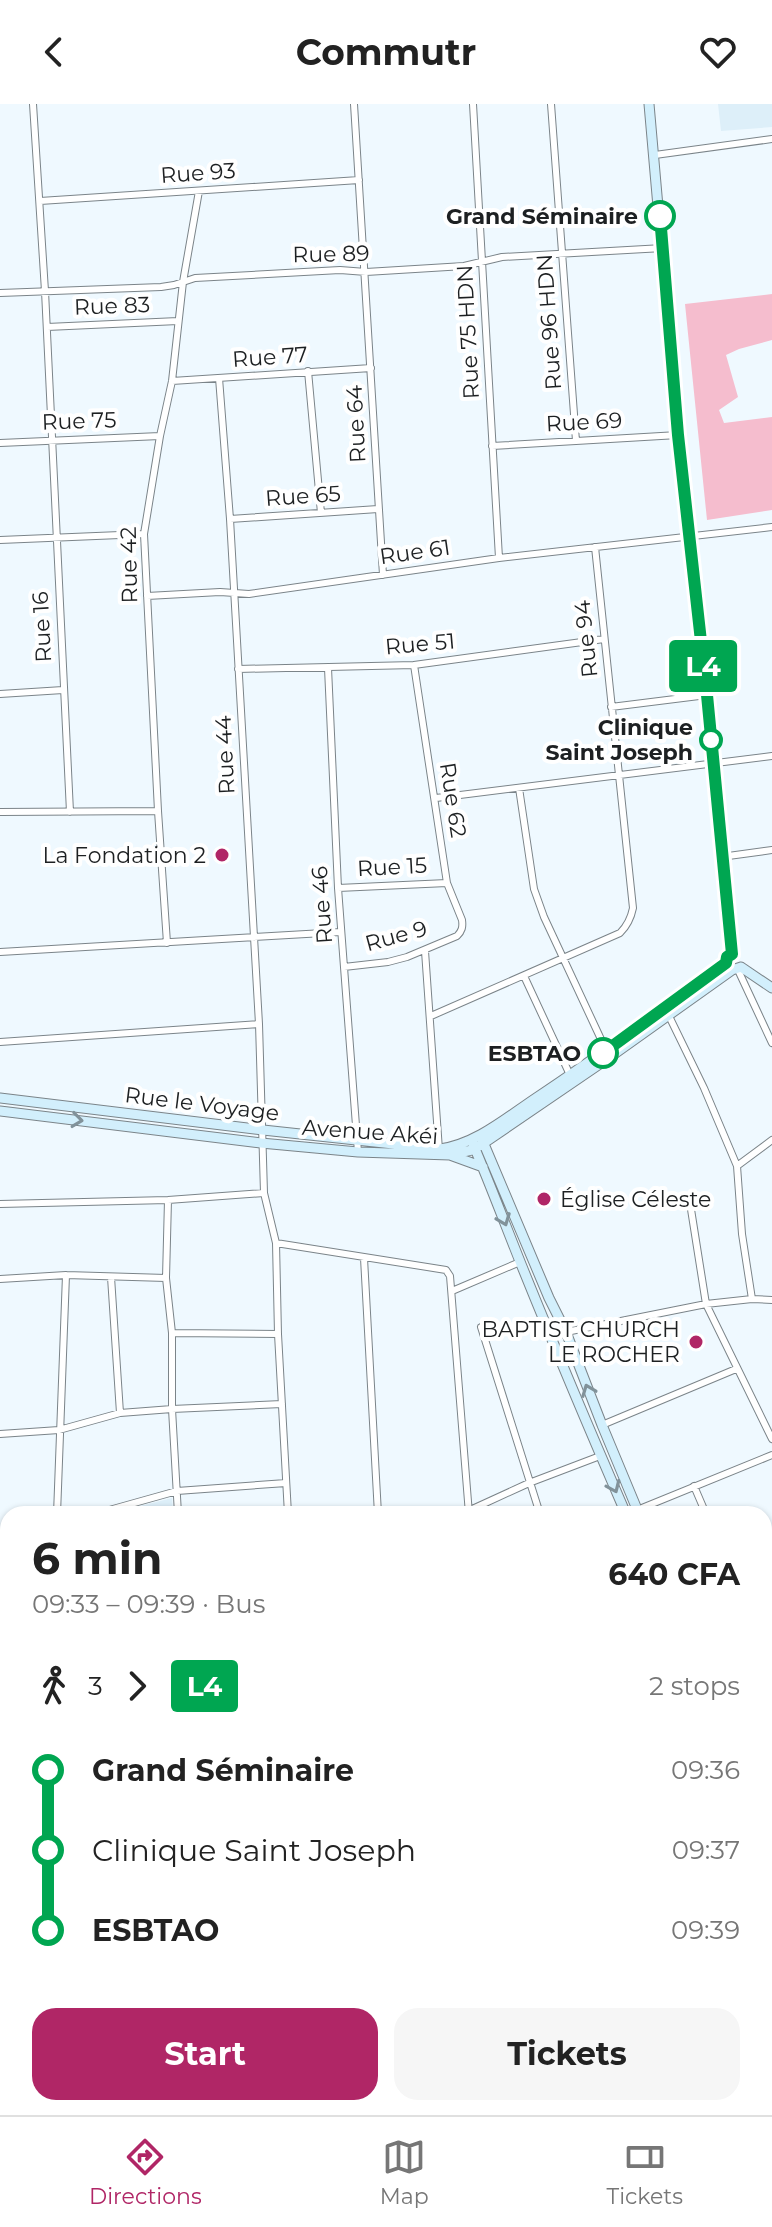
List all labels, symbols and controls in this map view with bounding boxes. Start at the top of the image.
icon: back [32,30,76,74]
text: Commutr [296,30,476,74]
icon: heart [696,30,740,74]
street label: Rue 93 [159,157,237,189]
marker: Grand Séminaire [645,201,675,231]
place label: Grand Séminaire [446,203,638,230]
street label: Rue 89 [292,240,370,268]
street label: Rue 96 HDN [531,253,567,391]
street label: Rue 75 HDN [451,264,485,400]
street label: Rue 83 [73,291,151,321]
street label: Rue 77 [231,341,309,373]
street label: Rue 64 [340,384,372,463]
street label: Rue 75 [41,406,117,436]
street label: Rue 69 [545,407,623,437]
street label: Rue 65 [264,480,342,512]
street label: Rue 42 [115,526,143,604]
street label: Rue 61 [378,534,452,570]
street label: Rue 16 [27,591,57,663]
street label: Rue 94 [568,599,603,679]
street label: Rue 51 [384,627,456,661]
line badge: L4 [667,640,739,692]
text: L4 [685,649,721,683]
street label: Rue 44 [209,714,241,795]
place label: Clinique Saint Joseph [546,714,693,766]
marker: Clinique Saint Joseph [700,729,722,751]
street label: Rue 62 [434,761,472,839]
place label: La Fondation 2 [42,842,206,869]
marker: La Fondation 2 [213,846,231,864]
street label: Rue 15 [356,852,428,882]
street label: Rue 46 [306,865,338,945]
street label: Rue 9 [362,915,430,957]
marker: ESBTAO [588,1038,618,1068]
place label: ESBTAO [488,1040,581,1067]
street label: Rue le Voyage [123,1081,281,1127]
one-way arrow [71,1112,84,1129]
street label: Avenue Akéi [301,1114,439,1150]
place label: Église Céleste [560,1186,711,1213]
marker: Église Céleste [535,1190,553,1208]
one-way arrow [494,1212,511,1226]
place label: BAPTIST CHURCH LE ROCHER [482,1316,680,1368]
marker: BAPTIST CHURCH LE ROCHER [687,1333,705,1351]
one-way arrow [581,1384,598,1398]
one-way arrow [604,1478,620,1493]
text: 6 min [32,1531,162,1585]
text: 640 CFA [608,1556,740,1593]
text: 09:33 – 09:39 · Bus [32,1588,265,1620]
icon: walk [32,1664,76,1708]
icon: forward [115,1664,159,1708]
text: L4 [187,1669,222,1703]
text: 3 [88,1670,103,1702]
text: 2 stops [649,1670,740,1702]
text: Grand Séminaire [92,1752,354,1789]
text: 09:36 [671,1754,740,1786]
text: Clinique Saint Joseph [92,1832,416,1869]
text: 09:37 [672,1834,740,1866]
text: ESBTAO [92,1912,219,1949]
text: 09:39 [671,1914,740,1946]
button: Start [32,2008,378,2100]
button: Tickets [394,2008,740,2100]
tab: Directions [89,2135,202,2210]
tab: Map [380,2135,429,2210]
tab: Tickets [607,2135,683,2210]

